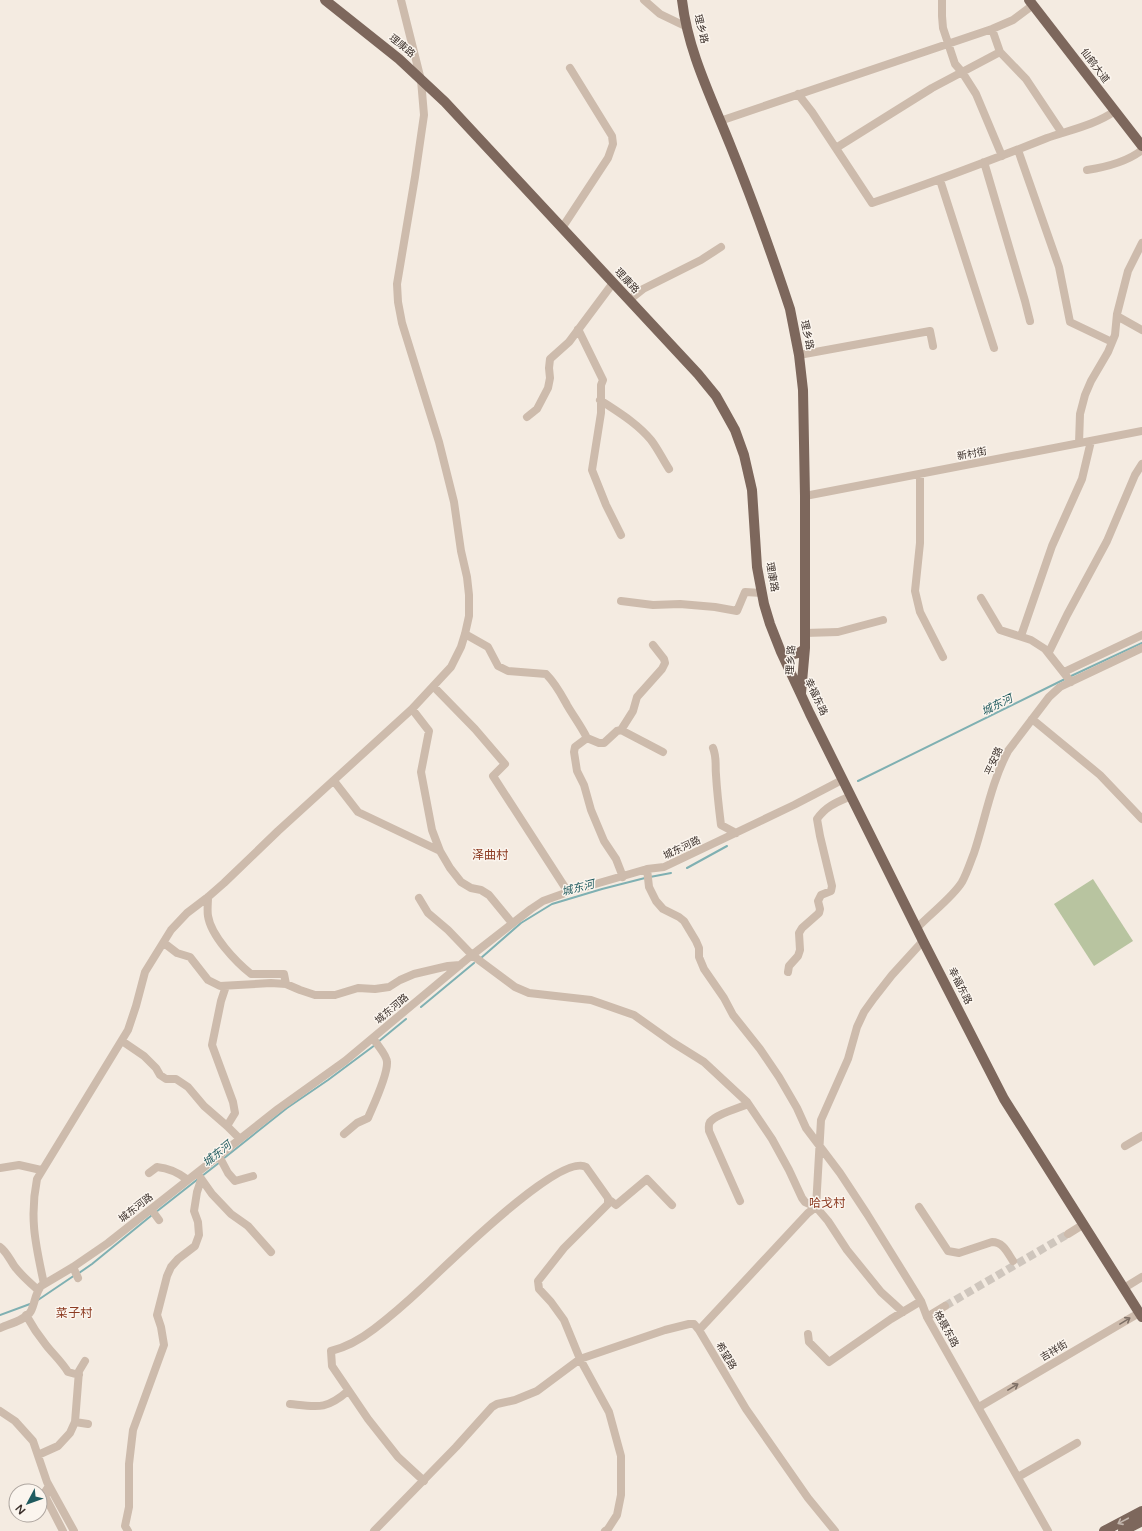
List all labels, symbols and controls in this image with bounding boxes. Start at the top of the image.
street label: 理乡路 [692,13,710,45]
street label: 理康路 [387,32,417,60]
street label: 仙鹤大道 [1078,46,1112,86]
street label: 理康路 [612,266,642,296]
street label: 理乡路 [798,319,816,351]
street label: 新村街 [956,445,988,463]
street label: 理康路 [763,561,781,593]
street label: 理乡路 [784,645,798,675]
street label: 幸福东路 [802,676,830,718]
water label: 城东河 [979,691,1016,718]
street label: 平安路 [982,745,1006,777]
street label: 城东河路 [661,834,703,862]
district label: 泽曲村 [472,848,509,862]
water label: 城东河 [560,877,598,898]
street label: 幸福东路 [946,965,974,1007]
street label: 城东河路 [373,992,411,1026]
water label: 城东河 [200,1137,235,1169]
street label: 城东河路 [117,1191,155,1225]
district label: 哈戈村 [809,1196,846,1210]
district label: 菜子村 [56,1306,93,1320]
street label: 格聂东路 [931,1309,961,1349]
one-way arrow [1119,1317,1131,1325]
street label: 吉祥街 [1038,1338,1070,1364]
street label: 希望路 [713,1340,739,1372]
one-way arrow [1007,1383,1019,1391]
north arrow [8,1483,48,1523]
text: N [13,1502,29,1517]
one-way arrow [1117,1518,1129,1525]

